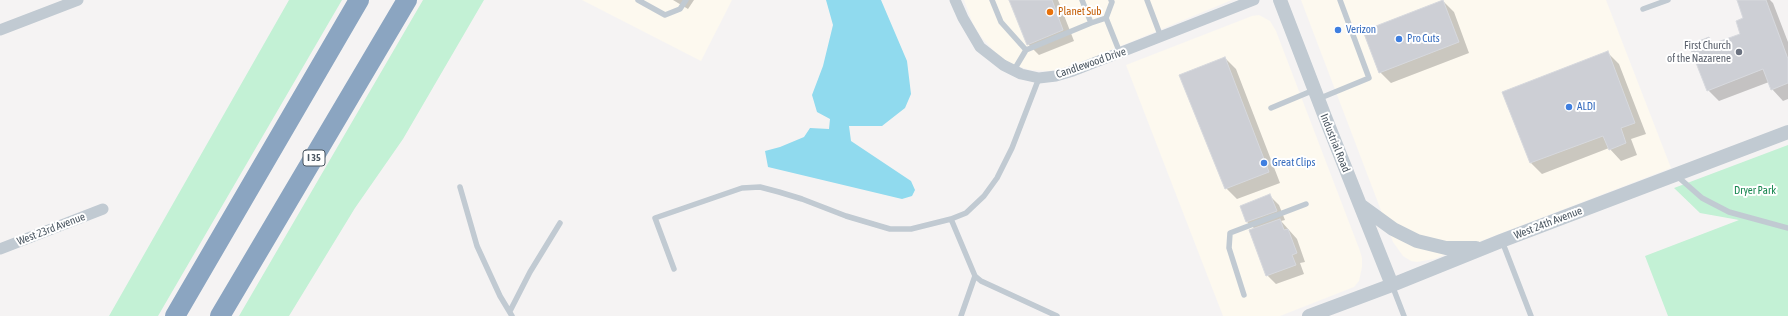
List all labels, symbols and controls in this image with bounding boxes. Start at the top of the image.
place label: Planet Sub [1058,5,1102,19]
marker: Planet Sub [1045,7,1055,17]
place label: Verizon [1346,23,1376,37]
marker: Verizon [1333,25,1343,35]
place label: Pro Cuts [1407,32,1440,46]
marker: Pro Cuts [1394,34,1404,44]
place label: First Church of the Nazarene [1667,39,1731,65]
street label: Candlewood Drive [1054,45,1128,81]
marker: First Church of the Nazarene [1734,47,1744,57]
place label: ALDI [1577,100,1596,114]
marker: ALDI [1564,102,1574,112]
street label: Industrial Road [1317,112,1353,174]
road number: I 35 [303,150,325,166]
place label: Great Clips [1272,156,1315,170]
marker: Great Clips [1259,158,1269,168]
park label: Dryer Park [1734,184,1776,198]
street label: West 24th Avenue [1512,204,1584,242]
street label: West 23rd Avenue [15,210,87,248]

